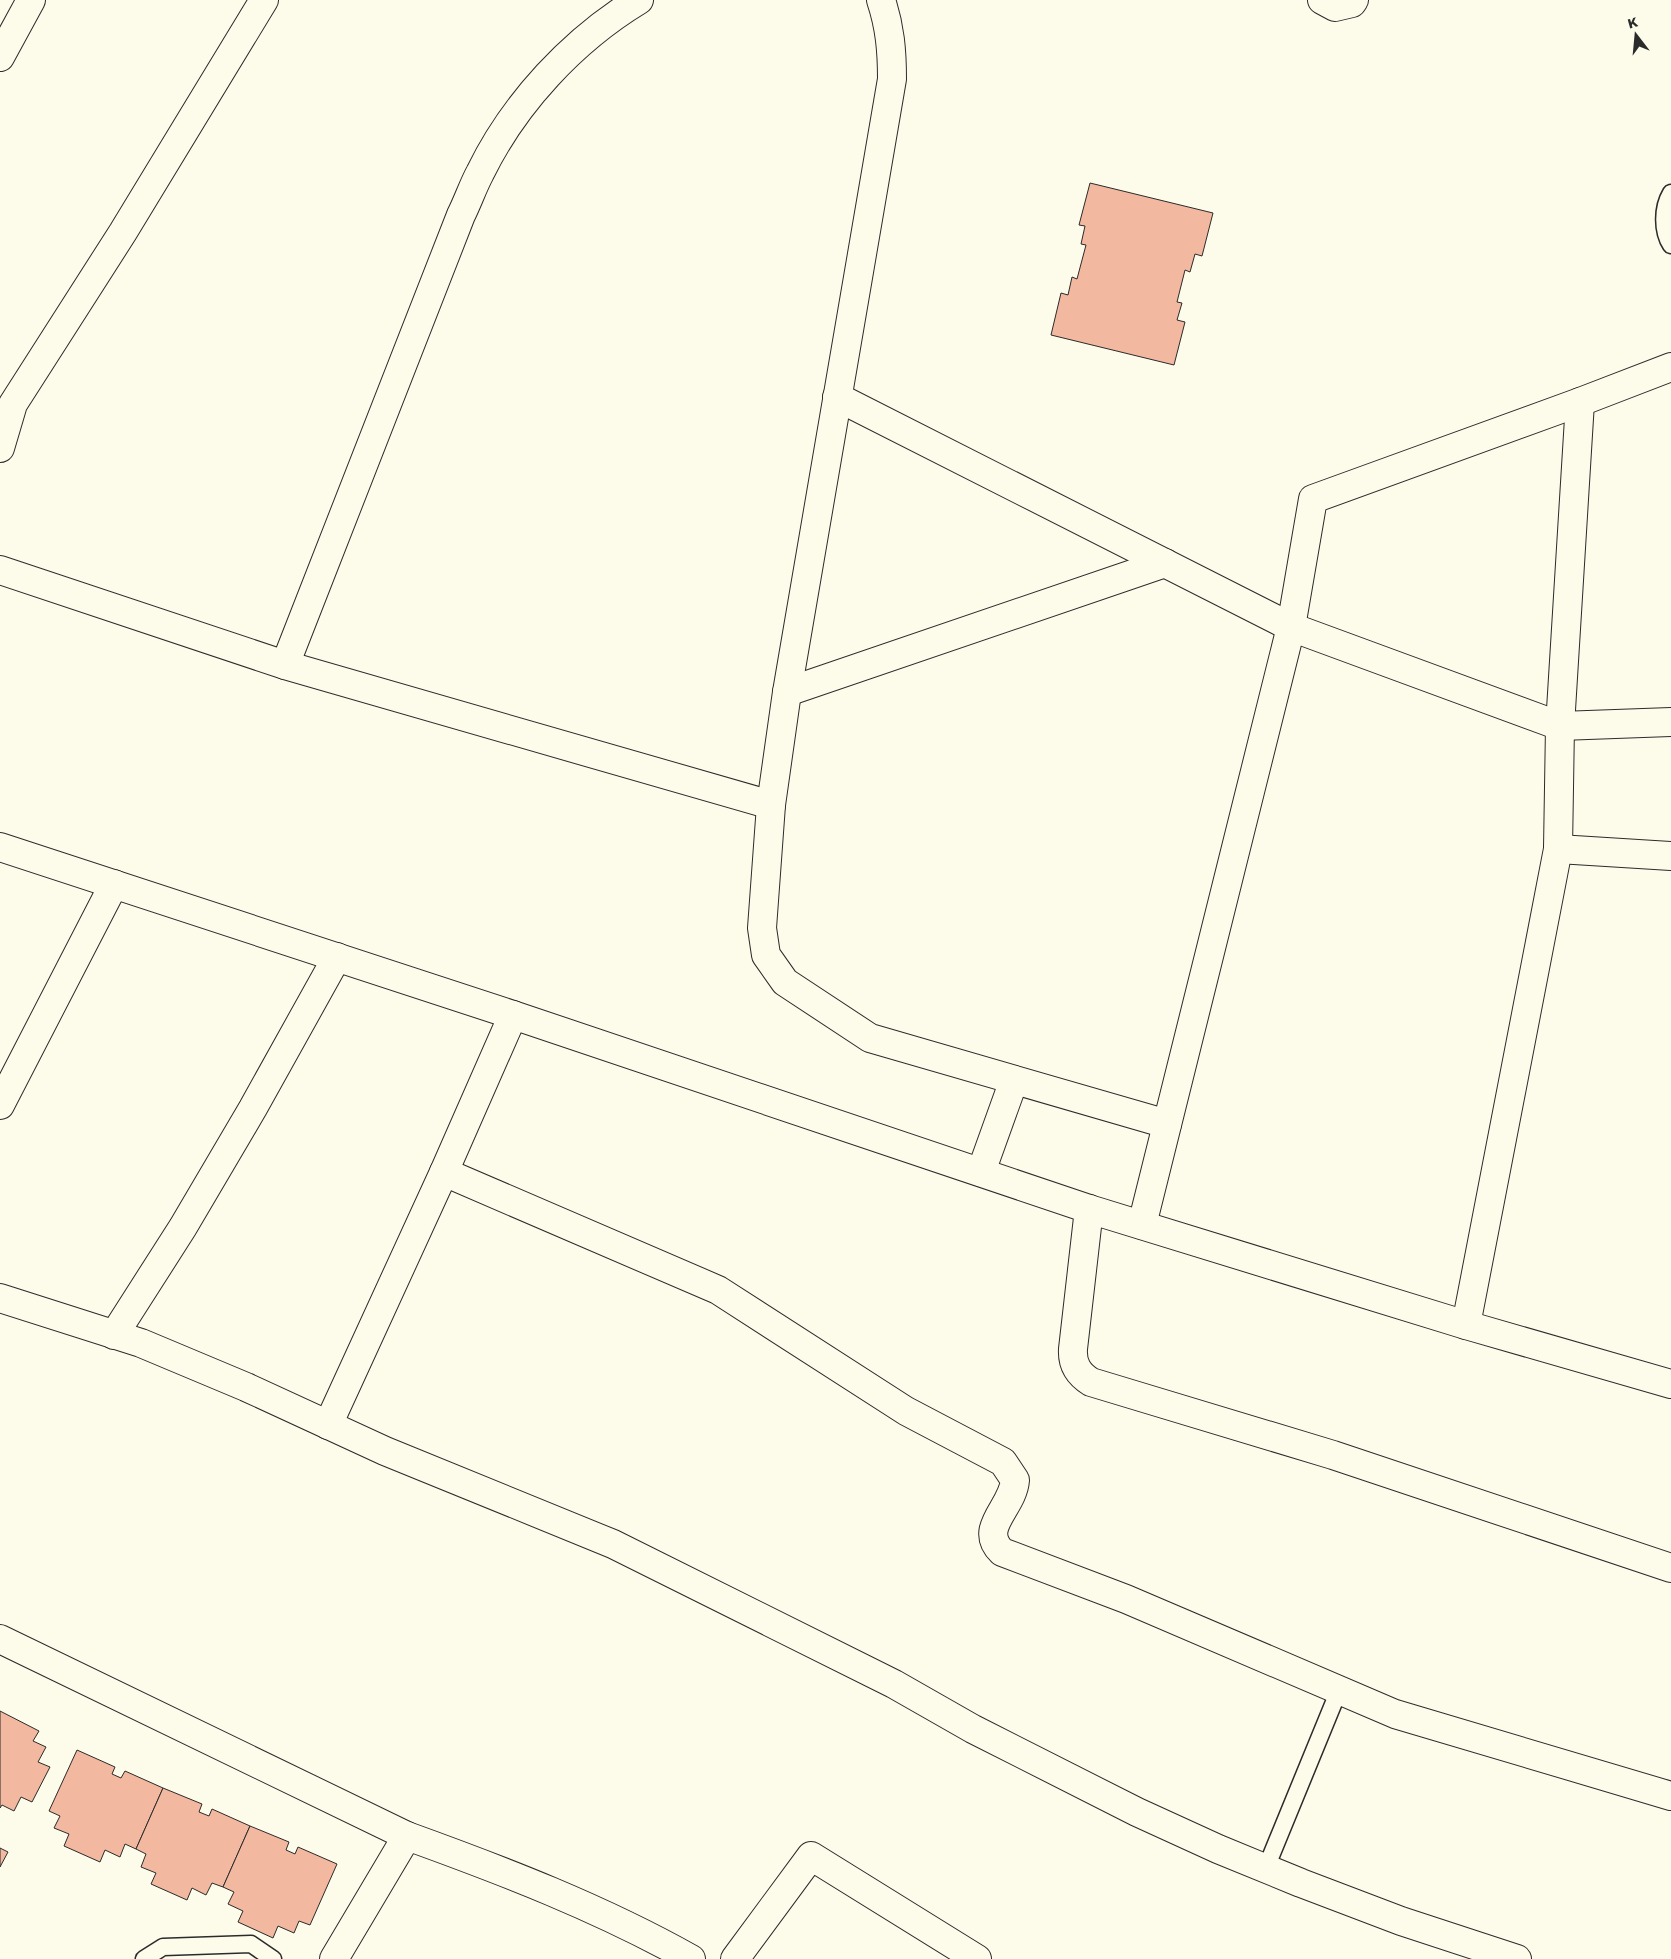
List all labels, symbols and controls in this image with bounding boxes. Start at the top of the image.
north arrow [1611,10,1661,60]
text: K [1626,13,1640,32]

